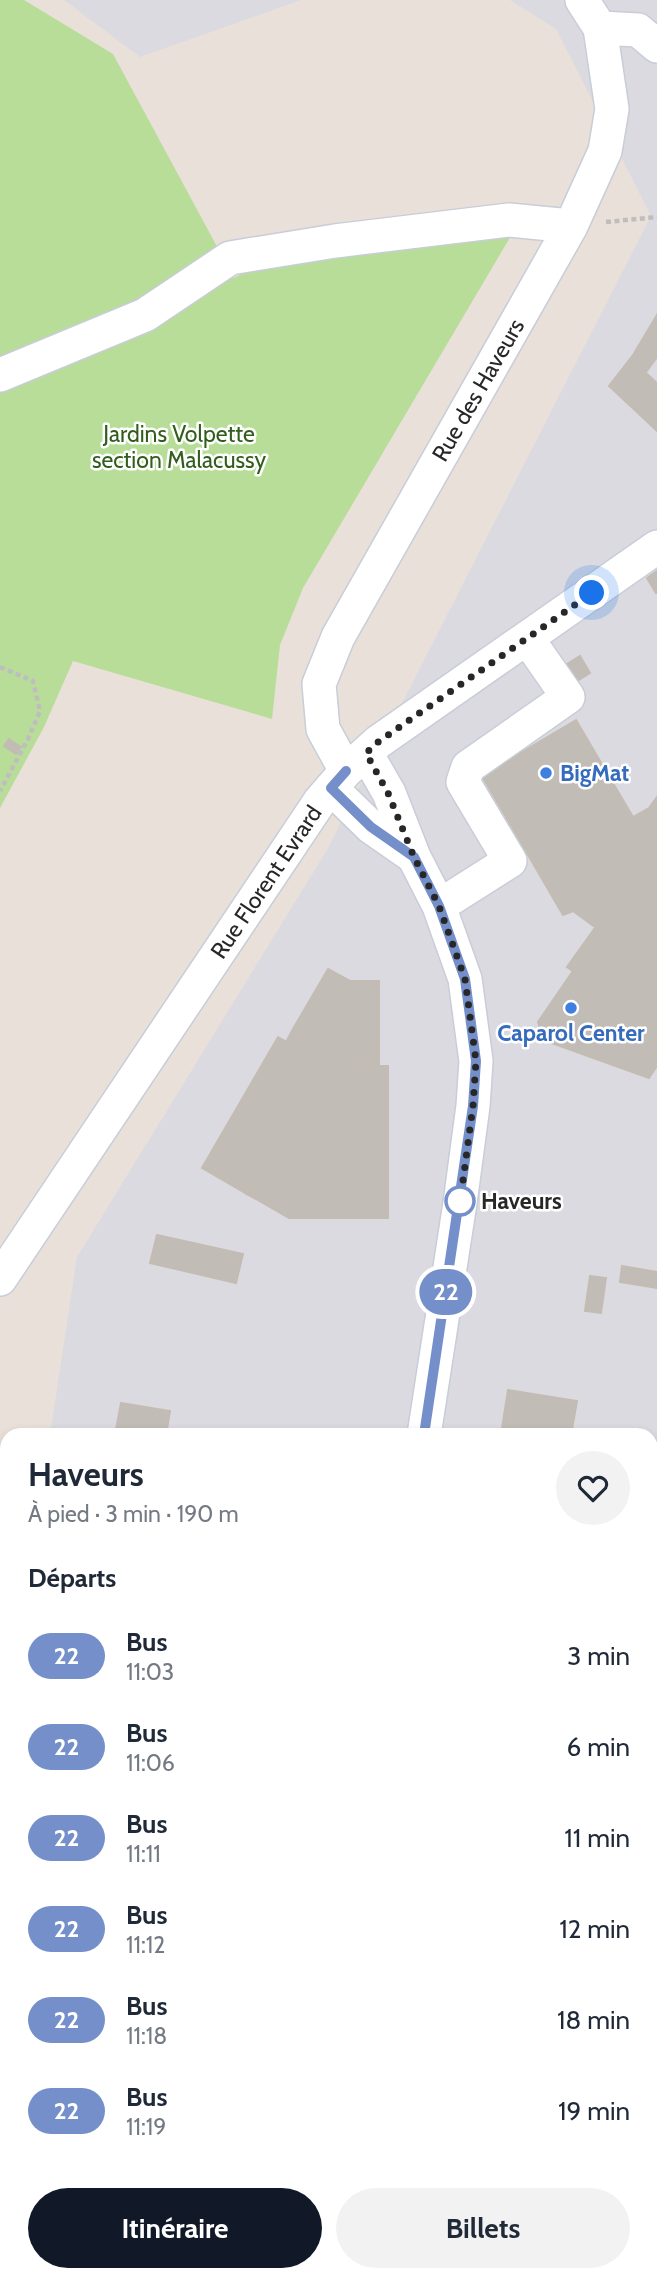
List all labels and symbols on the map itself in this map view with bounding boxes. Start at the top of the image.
street label: Rue des Haveurs [426,314,530,466]
park label: Jardins Volpette section Malacussy [92,420,267,474]
your location [574,575,609,610]
place label: BigMat [560,759,629,787]
marker: BigMat [538,765,554,781]
street label: Rue Florent Evrard [204,800,328,964]
marker: Caparol Center [563,1000,579,1016]
place label: Caparol Center [497,1019,645,1047]
marker: Haveurs [445,1186,475,1216]
place label: Haveurs [481,1187,562,1215]
line badge: 22 [414,1269,478,1315]

